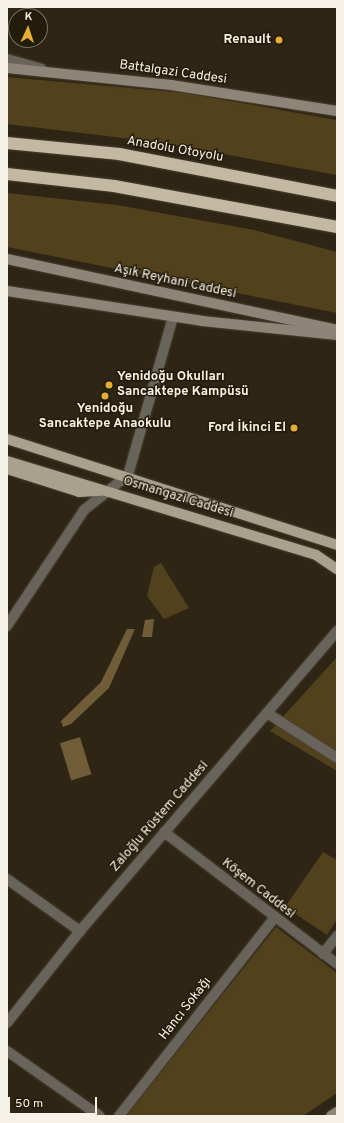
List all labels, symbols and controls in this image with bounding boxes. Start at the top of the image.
north arrow [8,8,48,48]
text: K [24,10,33,24]
place label: Renault [224,32,271,48]
marker: Renault [274,35,284,45]
street label: Battalgazi Caddesi [118,58,228,88]
street label: Anadolu Otoyolu [125,134,225,166]
street label: Aşık Reyhani Caddesi [113,261,237,303]
place label: Yenidoğu Okulları Sancaktepe Kampüsü [117,370,249,401]
marker: Yenidoğu Okulları Sancaktepe Kampüsü [104,380,114,390]
marker: Yenidoğu Sancaktepe Anaokulu [100,391,110,401]
place label: Yenidoğu Sancaktepe Anaokulu [39,402,171,433]
place label: Ford İkinci El [208,420,286,436]
marker: Ford İkinci El [289,423,299,433]
street label: Osmangazi Caddesi [121,474,235,522]
street label: Zaloğlu Rüstem Caddesi [108,758,212,876]
street label: Köşem Caddesi [218,856,298,922]
street label: Hancı Sokağı [157,975,215,1043]
scale bar [10,1089,99,1115]
text: 50 m [15,1096,43,1112]

